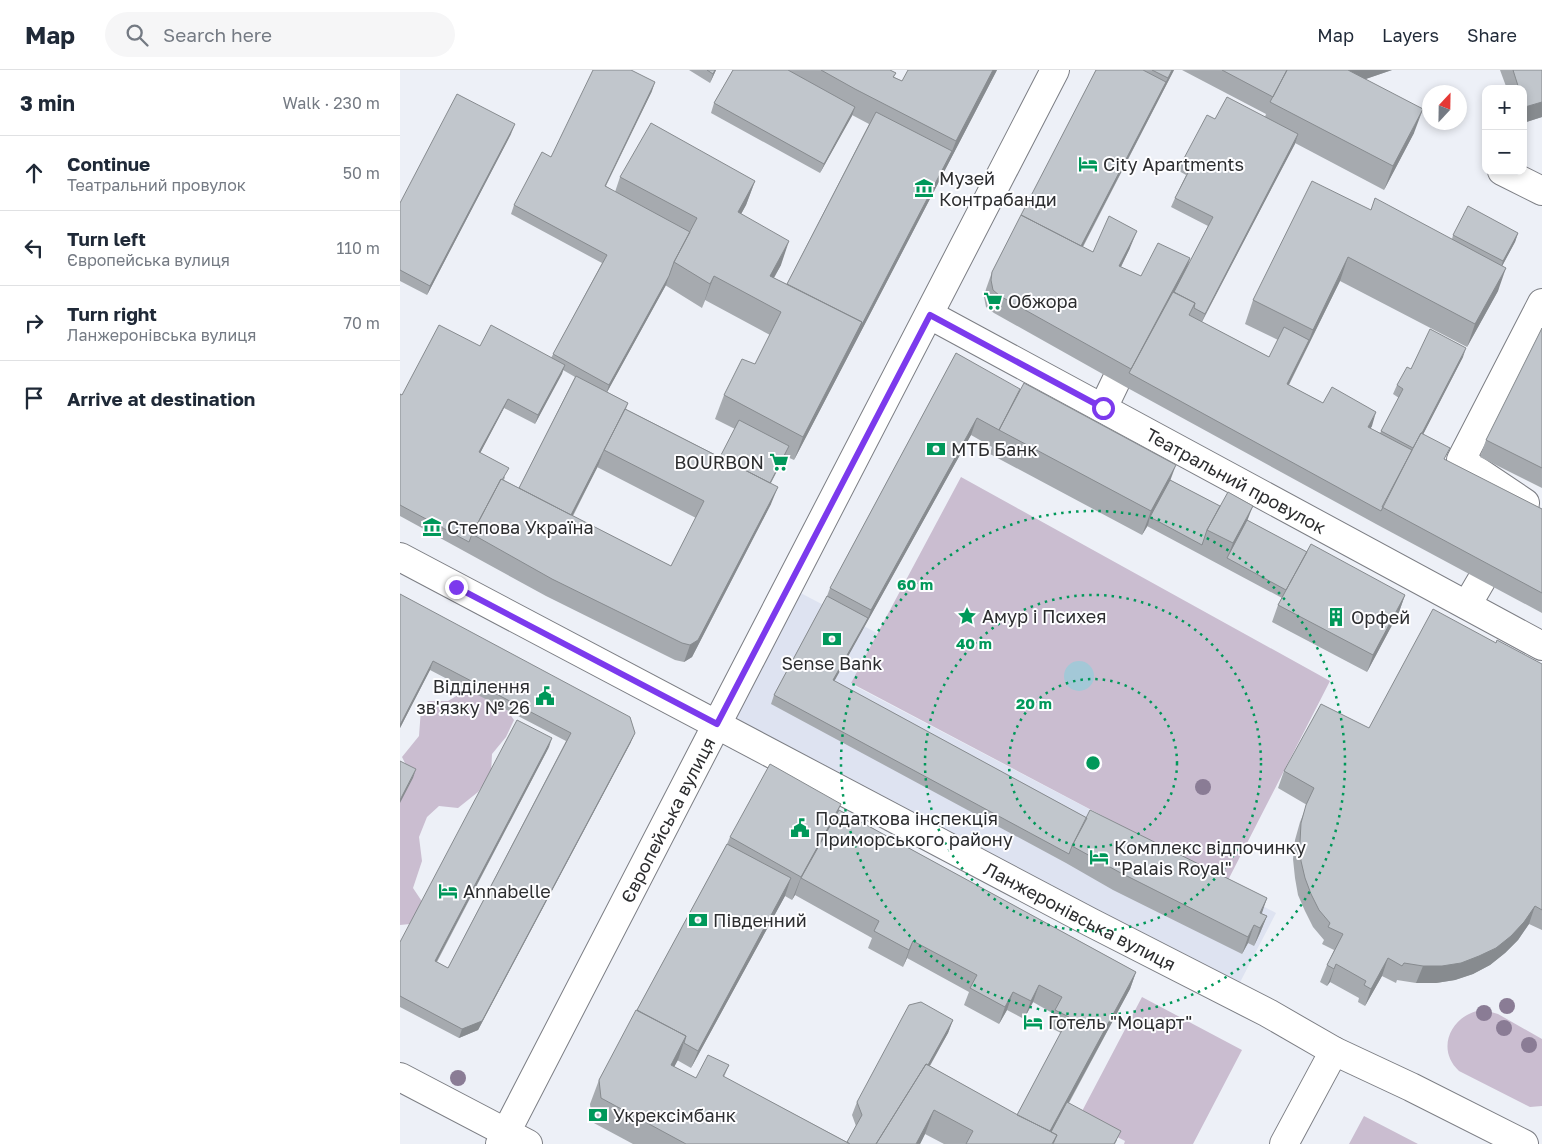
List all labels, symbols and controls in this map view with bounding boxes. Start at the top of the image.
search box [105,12,455,57]
text: Map [25,20,75,49]
icon: search [123,21,151,49]
text: Search here [163,23,272,46]
text: Map [1317,24,1354,46]
text: Layers [1382,24,1439,46]
text: Share [1467,24,1517,46]
north arrow [1422,85,1467,130]
map controls [1482,85,1527,175]
button: + [1482,85,1527,130]
text: 3 min [20,90,75,116]
text: Walk · 230 m [283,93,380,113]
button: − [1482,130,1527,175]
text: Continue [67,152,150,175]
hotel icon: City Apartments [1077,153,1099,175]
place label: City Apartments [1103,153,1244,175]
icon: ahead [20,159,48,187]
text: 50 m [343,163,380,183]
place label: Музей Контрабанди [939,167,1057,210]
text: Театральний провулок [67,175,246,195]
museum icon: Музей Контрабанди [913,177,935,199]
text: Turn left [67,227,146,250]
icon: left [20,234,48,262]
text: 110 m [336,238,380,258]
text: Європейська вулиця [67,250,230,270]
supermarket icon: Обжора [982,290,1004,312]
place label: Обжора [1008,290,1078,312]
text: Turn right [67,302,157,325]
icon: right [20,309,48,337]
text: 70 m [343,313,380,333]
text: Ланжеронівська вулиця [67,325,256,345]
icon: arrive [20,384,48,412]
text: Arrive at destination [67,387,255,410]
route start [1092,397,1115,420]
street label: Театральний провулок [1142,423,1330,538]
bank icon: МТБ Банк [925,438,947,460]
place label: МТБ Банк [951,438,1038,460]
place label: BOURBON [674,451,764,473]
supermarket icon: BOURBON [768,451,790,473]
museum icon: Степова Україна [421,516,443,538]
place label: Степова Україна [447,516,594,538]
text: 60 m [897,575,933,593]
route end [445,576,468,599]
place icon: Амур і Психея [956,605,978,627]
place label: Амур і Психея [982,605,1107,627]
building icon: Орфей [1325,606,1347,628]
place label: Орфей [1351,606,1410,628]
bank icon: Sense Bank [821,628,843,650]
text: 40 m [956,634,992,652]
place label: Sense Bank [782,652,882,674]
place label: Відділення зв'язку № 26 [416,675,530,718]
public building icon: Відділення зв'язку № 26 [534,685,556,707]
text: 20 m [1016,694,1052,712]
street label: Європейська вулиця [616,733,719,906]
centre of rings [1084,754,1102,772]
place label: Податкова інспекція Приморського району [815,807,1013,850]
public building icon: Податкова інспекція Приморського району [789,817,811,839]
place label: Комплекс відпочинку "Palais Royal" [1114,836,1306,879]
hotel icon: Комплекс відпочинку "Palais Royal" [1088,846,1110,868]
street label: Ланжеронівська вулиця [980,857,1180,975]
hotel icon: Annabelle [437,880,459,902]
place label: Annabelle [463,880,551,902]
bank icon: Південний [687,909,709,931]
place label: Південний [713,909,807,931]
hotel icon: Готель "Моцарт" [1022,1011,1044,1033]
place label: Готель "Моцарт" [1048,1011,1192,1033]
bank icon: Укрексімбанк [587,1104,609,1126]
place label: Укрексімбанк [613,1104,736,1126]

